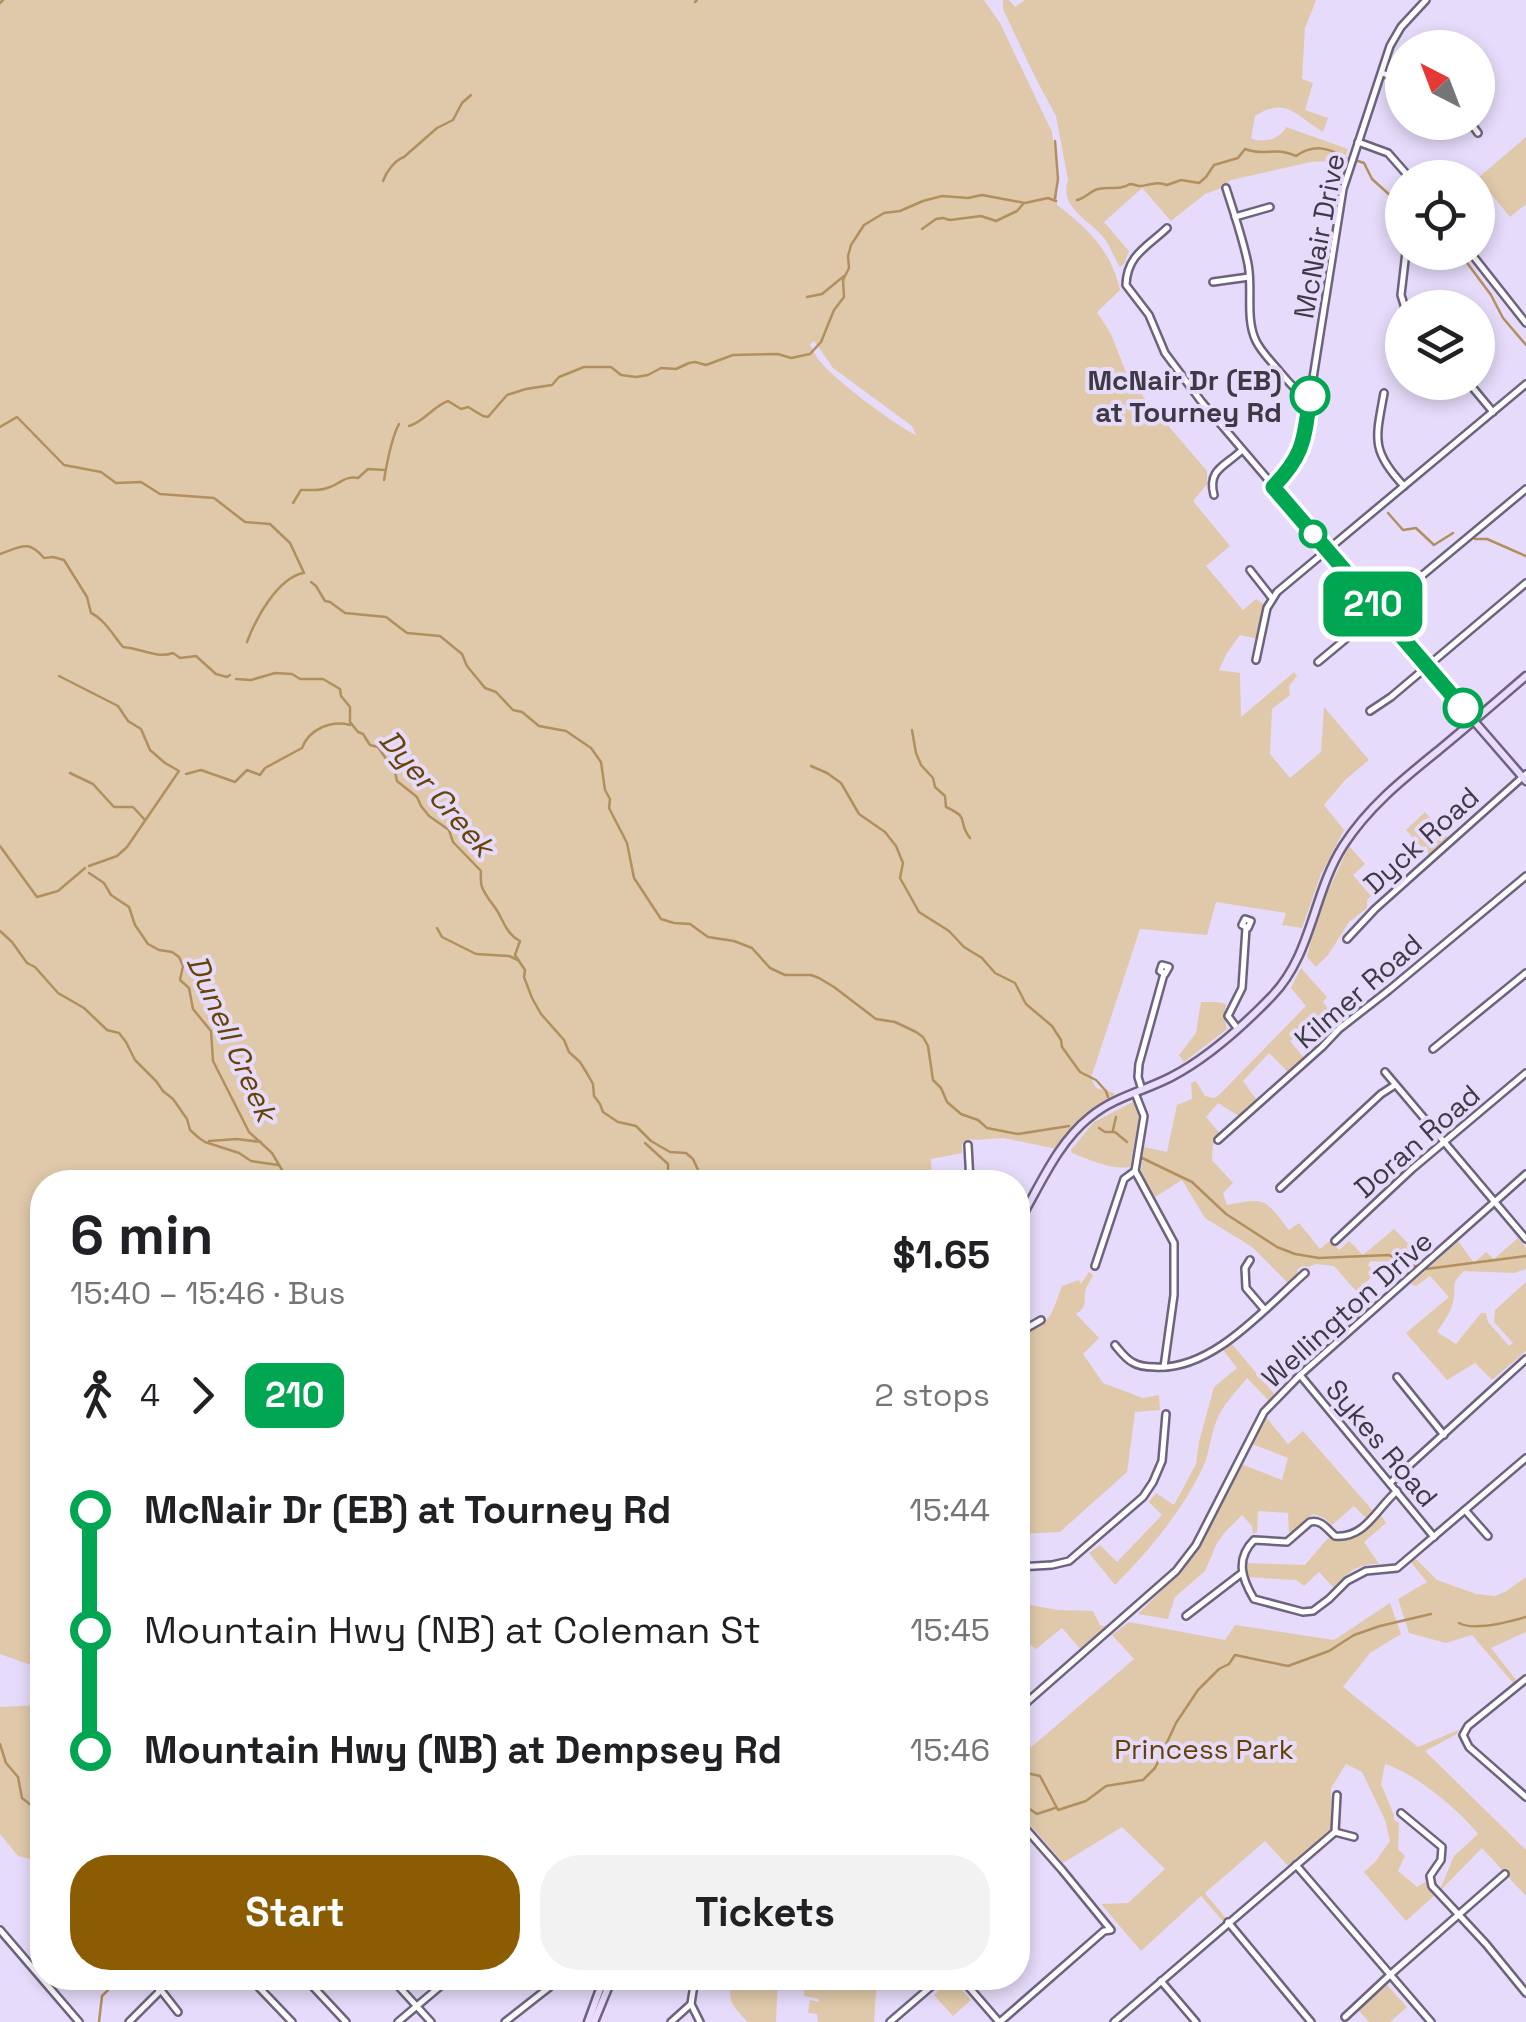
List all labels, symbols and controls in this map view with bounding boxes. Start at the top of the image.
north arrow [1385,30,1495,140]
map controls [1385,30,1495,400]
street label: McNair Drive [1285,150,1353,322]
button: locate [1385,160,1495,270]
button: layers [1385,290,1495,400]
place label: McNair Dr (EB) at Tourney Rd [1087,362,1282,430]
marker: McNair Dr (EB) at Tourney Rd [1291,377,1329,415]
unlabelled marker [1300,521,1326,547]
line badge: 210 [1316,572,1430,636]
text: 210 [1343,582,1403,626]
unlabelled marker [1444,689,1482,727]
water label: Dyer Creek [371,721,505,867]
street label: Dyck Road [1356,779,1486,901]
street label: Kilmer Road [1287,926,1429,1056]
water label: Dunell Creek [178,949,287,1130]
street label: Doran Road [1347,1077,1487,1205]
text: 6 min [70,1200,213,1270]
street label: Wellington Drive [1254,1223,1440,1395]
text: $1.65 [893,1231,990,1279]
text: 15:40 – 15:46 · Bus [70,1273,345,1313]
icon: walk [70,1368,125,1423]
icon: forward [175,1368,230,1423]
street label: Sykes Road [1318,1372,1446,1514]
text: 210 [265,1373,324,1417]
text: 4 [140,1375,160,1415]
text: 2 stops [875,1375,990,1415]
text: McNair Dr (EB) at Tourney Rd [144,1486,671,1534]
text: 15:44 [909,1490,990,1530]
text: Mountain Hwy (NB) at Coleman St [144,1606,761,1654]
text: 15:45 [910,1610,990,1650]
text: Mountain Hwy (NB) at Dempsey Rd [144,1726,782,1774]
text: 15:46 [910,1730,990,1770]
park label: Princess Park [1114,1731,1294,1767]
button: Start [70,1855,520,1970]
button: Tickets [540,1855,990,1970]

